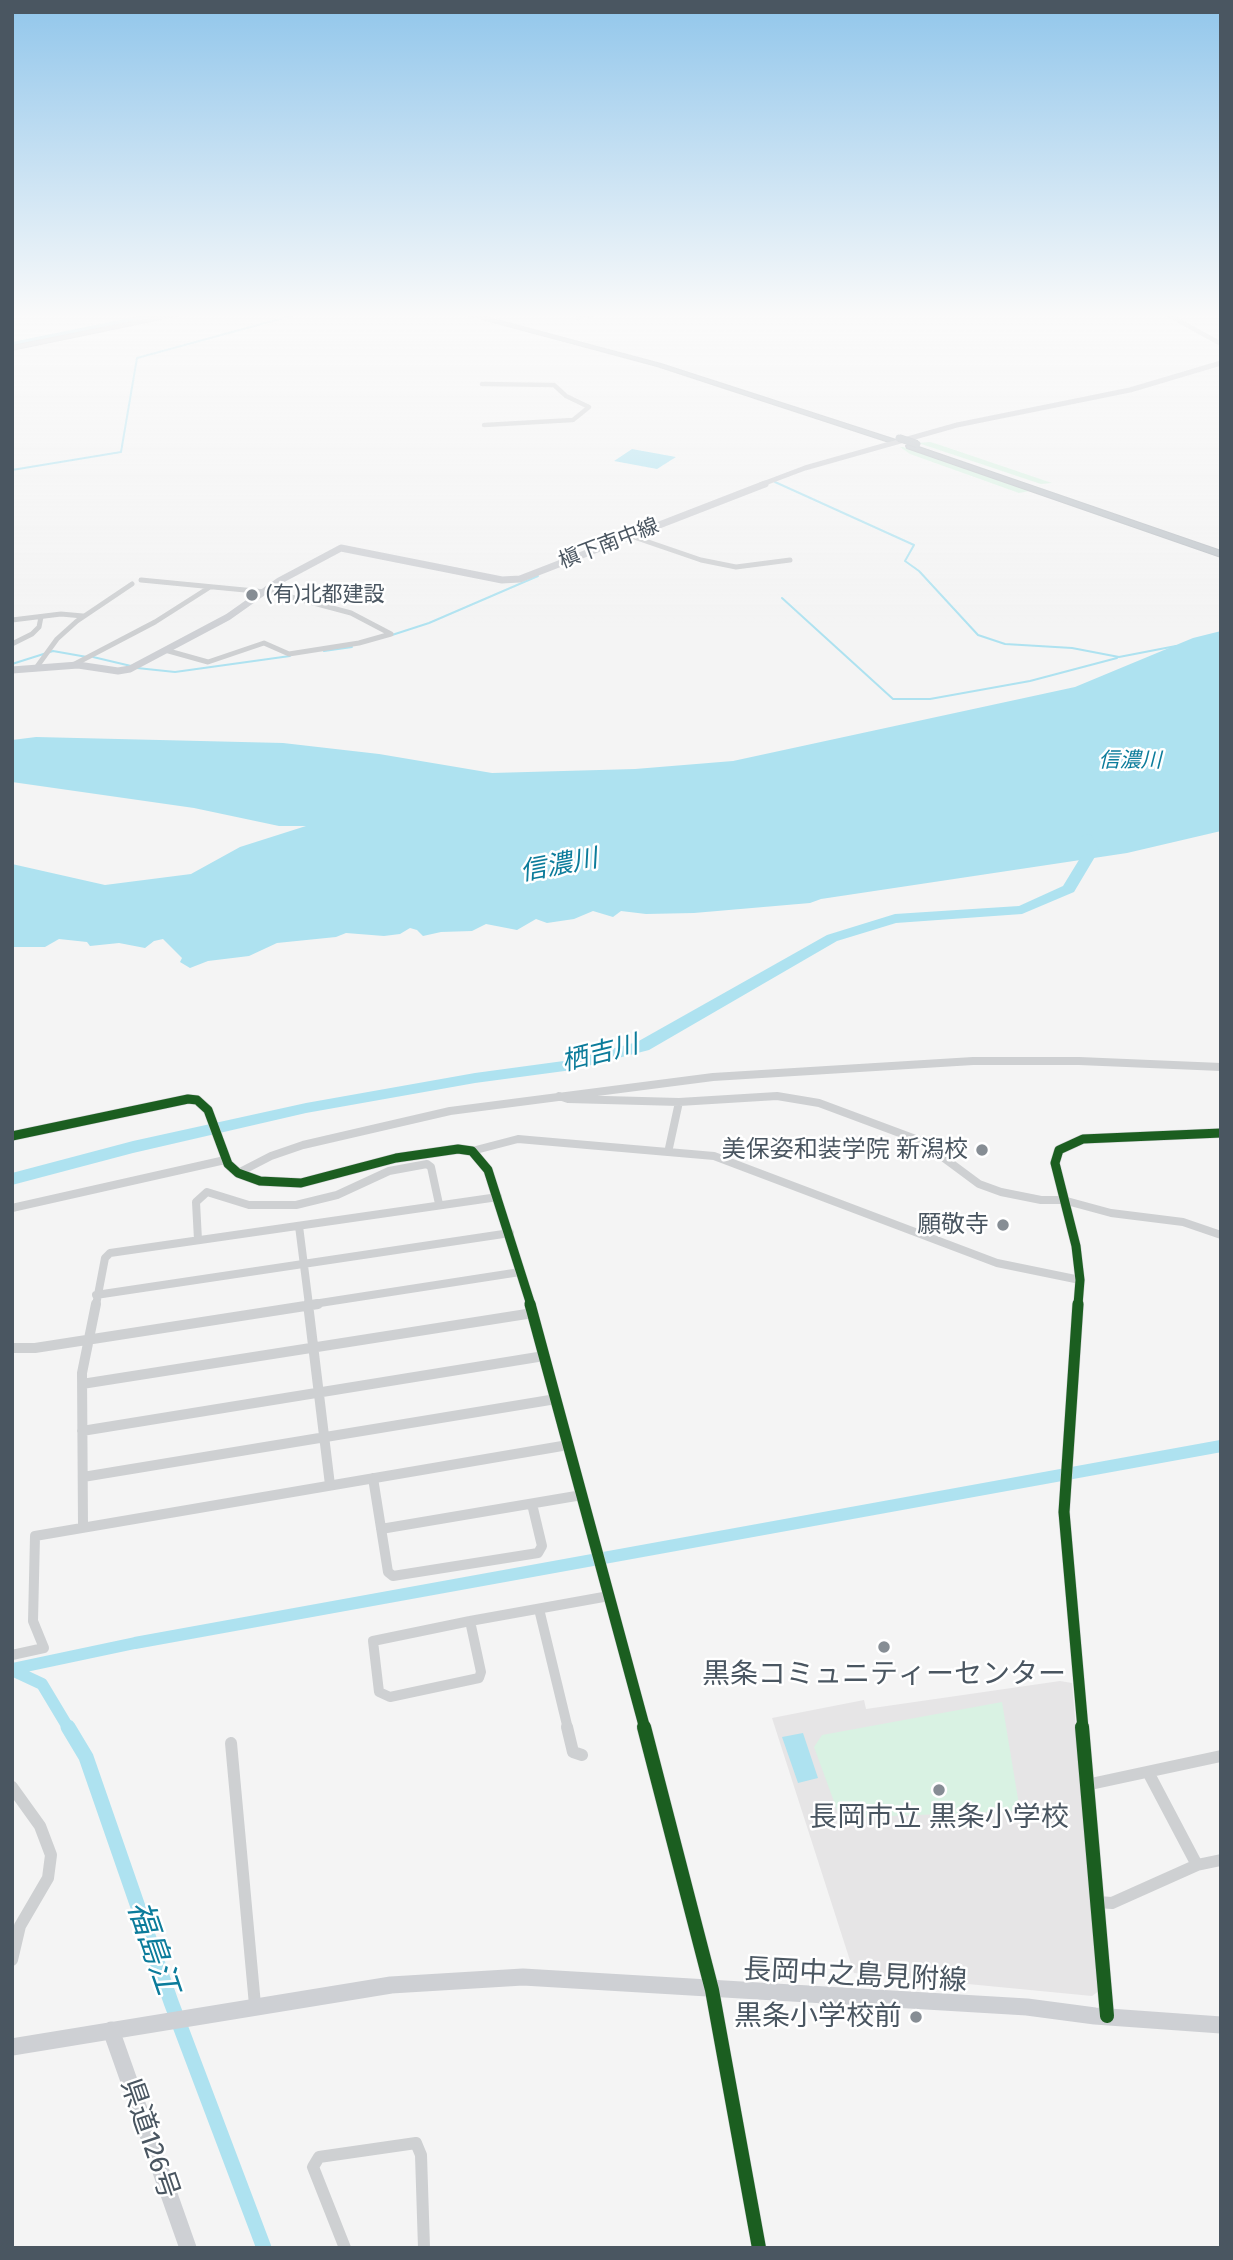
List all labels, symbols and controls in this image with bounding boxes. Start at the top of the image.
street label: 槇下南中線 [555,513,663,575]
place label: (有)北都建設 [266,582,385,608]
marker: (有)北都建設 [244,587,260,603]
water label: 信濃川 [1099,748,1161,774]
water label: 信濃川 [518,843,600,889]
water label: 栖吉川 [558,1029,642,1079]
place label: 美保姿和装学院 新潟校 [722,1136,968,1164]
marker: 美保姿和装学院 新潟校 [974,1142,990,1158]
place label: 願敬寺 [917,1211,989,1239]
marker: 願敬寺 [995,1217,1011,1233]
marker: 黒条コミュニティーセンター [876,1639,892,1655]
place label: 黒条コミュニティーセンター [702,1658,1066,1692]
marker: 長岡市立 黒条小学校 [931,1782,947,1798]
place label: 長岡市立 黒条小学校 [809,1801,1069,1835]
water label: 福島江 [118,1896,186,2000]
street label: 長岡中之島見附線 [742,1953,968,1999]
place label: 黒条小学校前 [734,2000,902,2034]
marker: 黒条小学校前 [908,2009,924,2025]
street label: 県道126号 [113,2074,185,2204]

